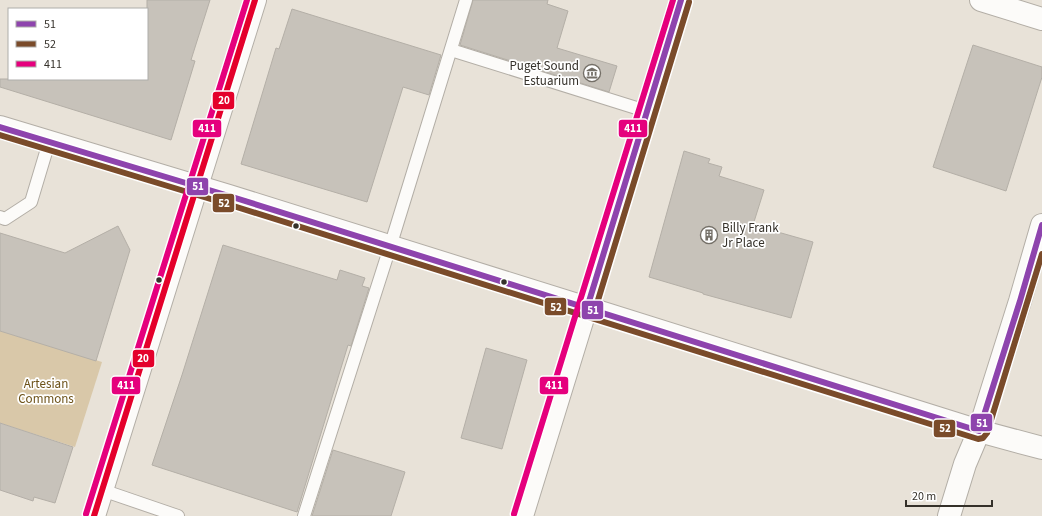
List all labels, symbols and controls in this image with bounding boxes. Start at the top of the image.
legend [8,8,148,80]
text: 51 [44,16,56,33]
text: 52 [44,36,56,53]
text: 411 [44,56,62,73]
place label: Puget Sound Estuarium [509,57,579,90]
museum icon: Puget Sound Estuarium [582,63,602,83]
line badge: 20 [212,91,235,110]
text: 20 [218,93,230,108]
line badge: 411 [192,119,222,138]
line badge: 411 [618,119,648,138]
text: 411 [198,121,216,136]
text: 411 [624,121,642,136]
line badge: 51 [186,177,209,196]
text: 51 [192,179,204,194]
line badge: 52 [212,193,235,213]
text: 52 [218,196,230,211]
place label: Billy Frank Jr Place [722,219,779,252]
unlabelled marker [291,221,301,231]
building icon: Billy Frank Jr Place [699,225,719,245]
unlabelled marker [154,275,164,285]
unlabelled marker [499,277,509,287]
line badge: 52 [544,297,567,316]
text: 52 [550,300,562,315]
line badge: 51 [581,300,604,320]
text: 51 [587,303,599,318]
line badge: 20 [132,349,155,368]
text: 20 [137,351,149,366]
park label: Artesian Commons [18,375,74,408]
line badge: 411 [111,376,141,395]
line badge: 411 [539,376,569,395]
text: 411 [117,378,135,393]
text: 411 [545,378,563,393]
line badge: 51 [970,413,993,432]
text: 51 [976,416,988,431]
line badge: 52 [933,419,956,438]
text: 52 [939,421,951,436]
scale bar [906,482,992,508]
text: 20 m [912,488,936,505]

